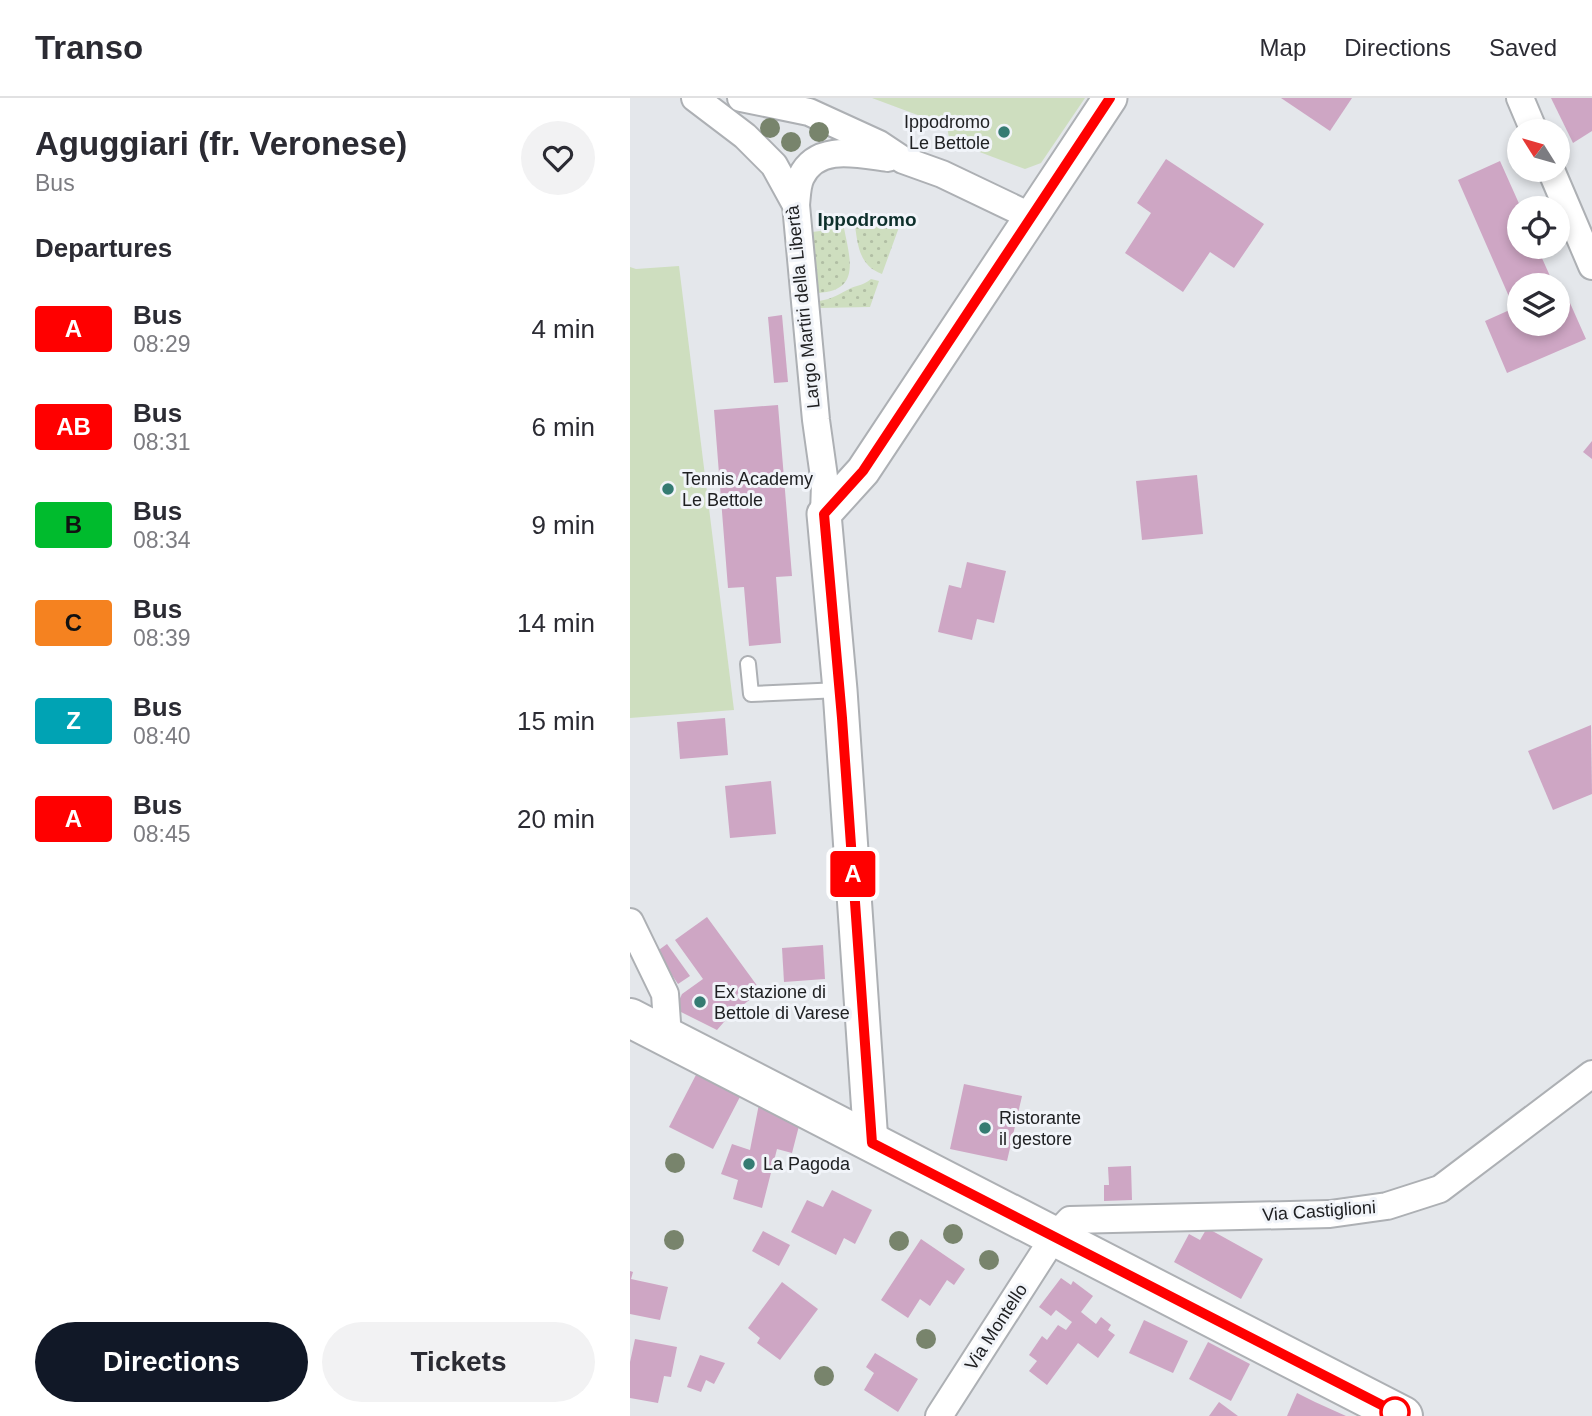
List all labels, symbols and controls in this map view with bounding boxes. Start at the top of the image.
text: Transo [35,29,143,66]
text: Map [1260,34,1306,61]
text: Directions [1344,34,1451,61]
text: Saved [1489,34,1557,61]
place label: Ippodromo Le Bettole [904,112,990,153]
north arrow [1507,119,1570,182]
map controls [1507,119,1570,336]
button: heart [521,121,595,195]
marker: Ippodromo Le Bettole [996,124,1012,140]
text: Aguggiari (fr. Veronese) [35,125,407,162]
text: Bus [35,170,75,196]
button: locate [1507,196,1570,259]
street label: Largo Martiri della Libertà [782,203,824,410]
district label: Ippodromo [817,209,917,230]
text: Departures [35,233,172,263]
button: layers [1507,273,1570,336]
text: Bus [133,300,182,330]
text: 4 min [531,314,595,344]
text: A [65,315,82,342]
text: 08:29 [133,331,191,357]
text: Bus [133,398,182,428]
text: 6 min [531,412,595,442]
text: AB [56,413,91,440]
text: 08:31 [133,429,191,455]
place label: Tennis Academy Le Bettole [682,469,813,510]
marker: Tennis Academy Le Bettole [660,481,676,497]
text: Bus [133,496,182,526]
text: 9 min [531,510,595,540]
text: B [65,511,82,538]
text: 08:34 [133,527,191,553]
text: Bus [133,594,182,624]
text: 14 min [517,608,595,638]
text: C [65,609,82,636]
text: 08:39 [133,625,191,651]
text: Bus [133,692,182,722]
text: 15 min [517,706,595,736]
text: Z [66,707,81,734]
text: 08:40 [133,723,191,749]
text: Bus [133,790,182,820]
text: 20 min [517,804,595,834]
text: A [65,805,82,832]
text: 08:45 [133,821,191,847]
line badge: A [830,851,876,897]
text: A [844,860,862,887]
place label: Ex stazione di Bettole di Varese [714,982,850,1023]
marker: Ex stazione di Bettole di Varese [692,994,708,1010]
place label: Ristorante il gestore [999,1108,1081,1149]
marker: Ristorante il gestore [977,1120,993,1136]
place label: La Pagoda [763,1154,851,1174]
marker: La Pagoda [741,1156,757,1172]
street label: Via Castiglioni [1262,1197,1376,1225]
street label: Via Montello [961,1280,1031,1374]
button: Directions [35,1322,308,1402]
button: Tickets [322,1322,595,1402]
unlabelled marker [1380,1397,1410,1416]

